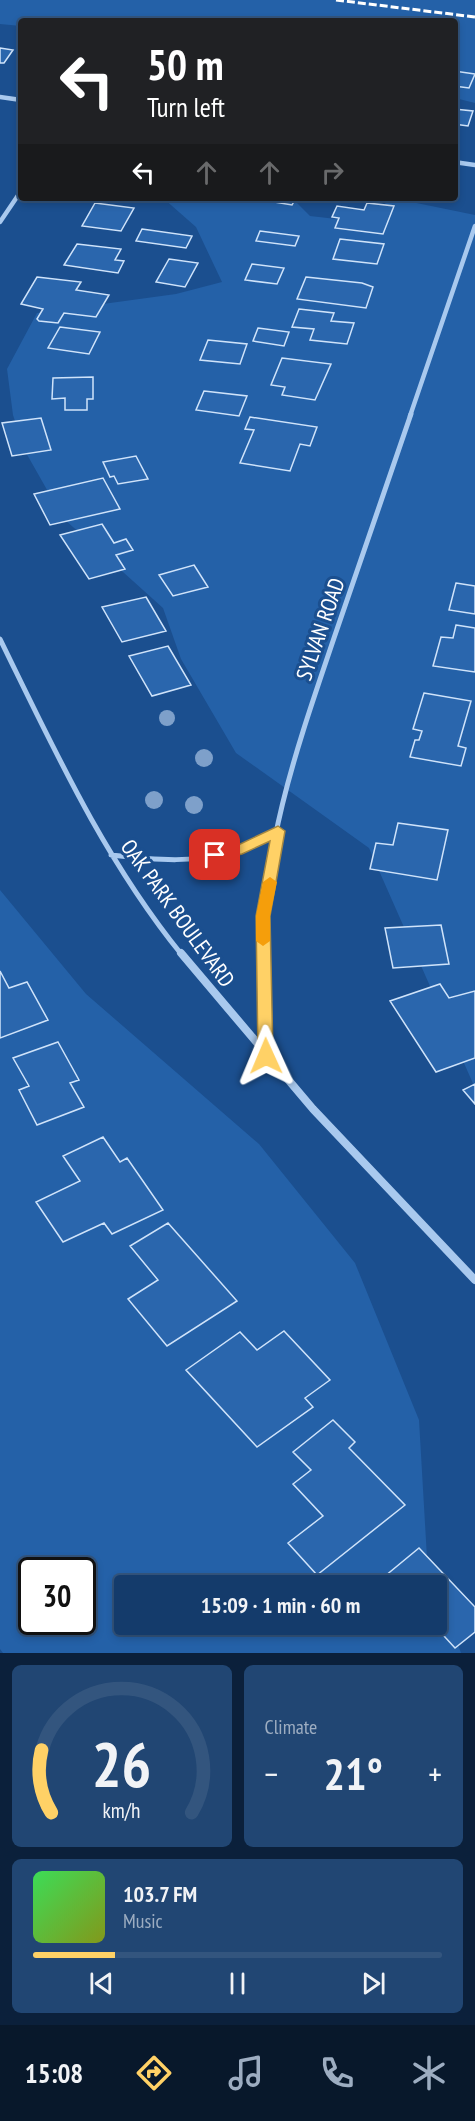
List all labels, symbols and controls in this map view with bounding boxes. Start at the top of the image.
text: 50 m [147,37,224,92]
icon: left [48,42,126,120]
text: Turn left [147,90,225,124]
icon: left [127,156,160,189]
icon: ahead [190,156,223,189]
icon: ahead [253,156,286,189]
icon: right [316,156,349,189]
street label: SYLVAN ROAD [289,574,351,684]
pin [189,829,240,880]
street label: OAK PARK BOULEVARD [115,834,241,992]
icon: arrive [198,838,231,871]
position arrow [234,1024,298,1088]
speed limit sign: 30 [18,1557,96,1635]
text: 15:09 · 1 min · 60 m [201,1591,360,1619]
text: Climate [265,1714,317,1740]
text: 26 [92,1723,152,1804]
text: 21° [324,1744,383,1802]
text: − [265,1752,278,1795]
text: + [428,1752,442,1795]
text: km/h [103,1796,141,1824]
text: 103.7 FM [123,1880,197,1908]
text: Music [123,1908,163,1934]
icon: previous [85,1967,118,2000]
icon: pause [221,1967,254,2000]
icon: next [357,1967,390,2000]
icon: directions [133,2052,175,2094]
icon: music [225,2052,267,2094]
icon: phone [316,2052,358,2094]
icon: climate [408,2052,450,2094]
text: 15:08 [25,2056,83,2090]

